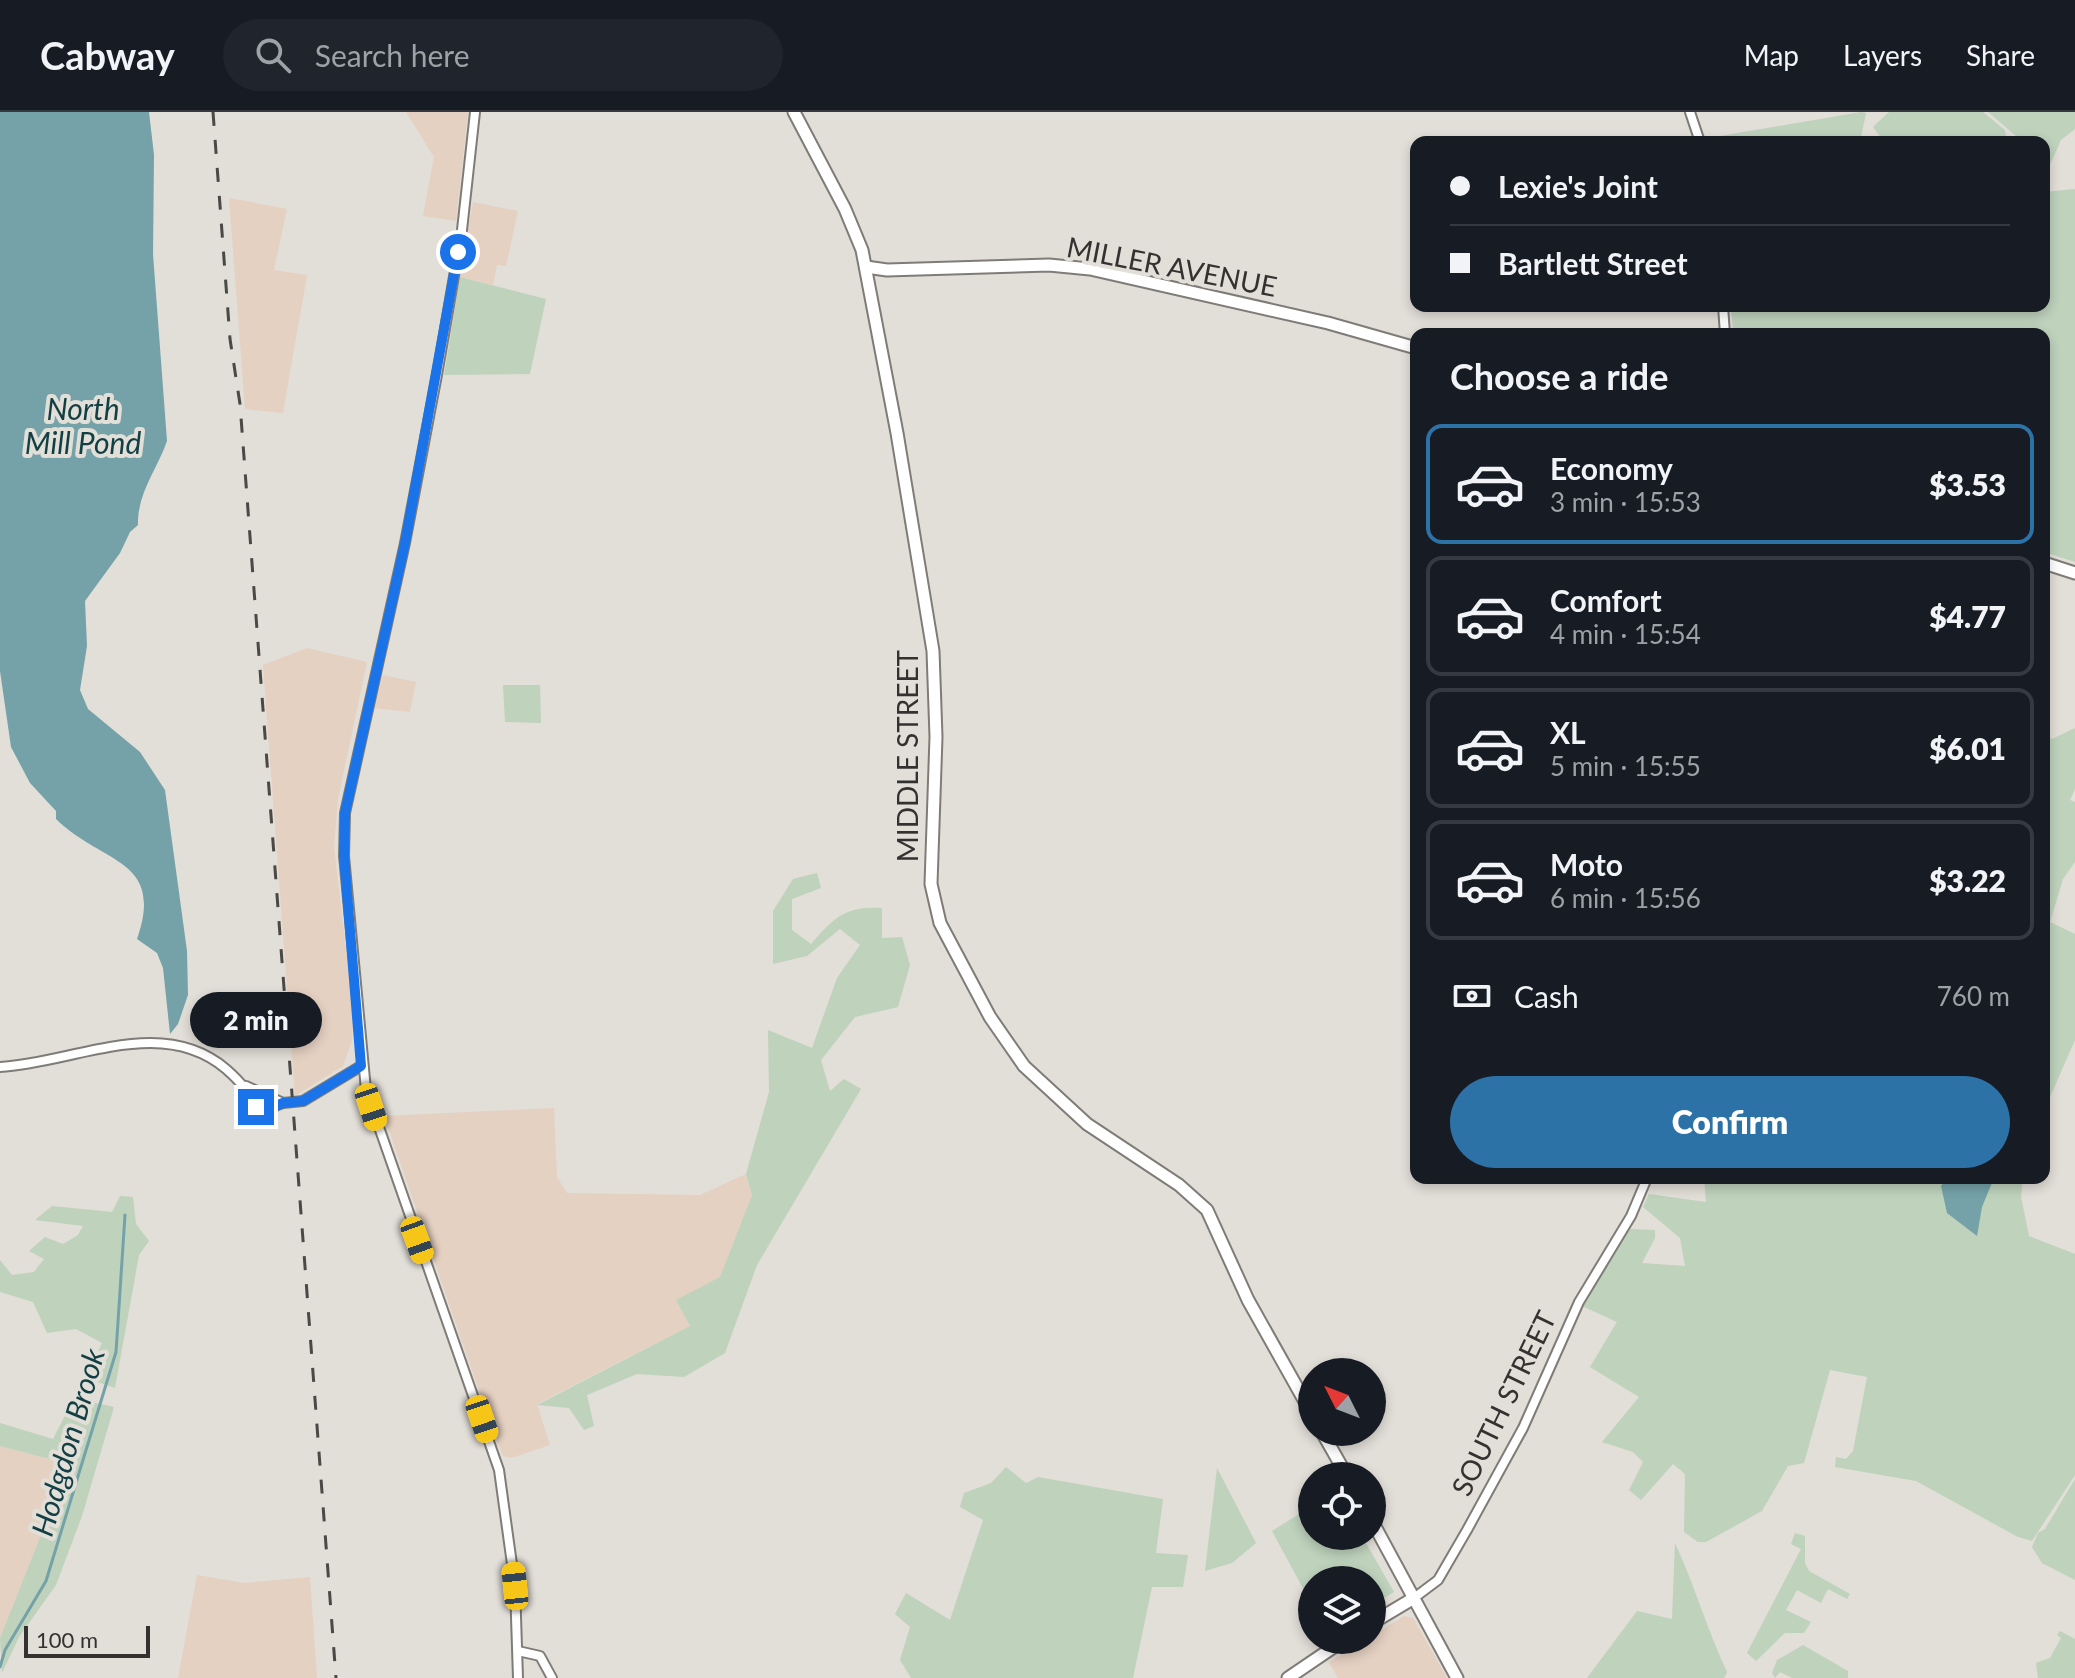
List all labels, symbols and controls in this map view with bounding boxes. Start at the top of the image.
search box [223,19,783,91]
text: Cabway [40,32,175,78]
icon: search [251,33,295,77]
text: Search here [315,37,470,73]
text: Map [1744,38,1799,72]
text: Layers [1843,38,1922,72]
text: Share [1966,38,2035,72]
text: Lexie's Joint [1498,168,1658,204]
street label: MILLER AVENUE [1064,229,1280,303]
route start [440,234,476,270]
text: Bartlett Street [1498,245,1688,281]
text: Choose a ride [1450,354,1669,398]
water label: North Mill Pond [25,390,141,460]
icon: car [1454,448,1526,520]
text: Economy [1550,450,1673,486]
text: $3.53 [1929,466,2006,502]
text: 3 min · 15:53 [1550,486,1701,518]
icon: car [1454,580,1526,652]
text: Comfort [1550,582,1662,618]
text: $4.77 [1929,598,2006,634]
text: 4 min · 15:54 [1550,618,1701,650]
street label: MIDDLE STREET [890,649,924,862]
icon: car [1454,712,1526,784]
text: XL [1550,714,1586,750]
text: $6.01 [1929,730,2006,766]
text: 5 min · 15:55 [1550,750,1701,782]
icon: car [1454,844,1526,916]
text: Moto [1550,846,1623,882]
text: $3.22 [1929,862,2006,898]
text: 6 min · 15:56 [1550,882,1701,914]
icon: cash [1450,974,1494,1018]
text: Cash [1514,978,1579,1014]
text: 760 m [1937,980,2010,1012]
callout: 2 min [190,991,322,1047]
text: 2 min [224,1004,288,1036]
button: Confirm [1450,1076,2010,1168]
car [352,1080,390,1134]
route end [238,1089,274,1125]
car [398,1213,436,1267]
street label: SOUTH STREET [1444,1305,1563,1501]
water label: Hodgdon Brook [23,1343,111,1540]
north arrow [1298,1358,1386,1446]
map controls [1298,1358,1386,1654]
car [463,1392,501,1446]
button: locate [1298,1462,1386,1550]
car [501,1561,529,1611]
button: layers [1298,1566,1386,1654]
scale bar [24,1622,150,1658]
text: 100 m [36,1626,98,1653]

